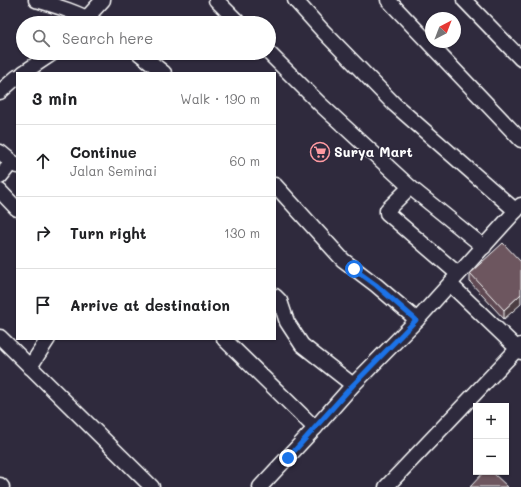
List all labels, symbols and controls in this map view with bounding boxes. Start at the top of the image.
north arrow [425,12,461,48]
search box [16,16,276,60]
icon: search [30,27,52,49]
text: Search here [62,28,153,48]
text: 3 min [32,87,77,109]
text: Walk · 190 m [180,90,260,107]
supermarket icon: Surya Mart [309,141,331,163]
text: Continue [70,142,137,162]
place label: Surya Mart [334,142,413,161]
icon: ahead [32,150,54,172]
text: 60 m [230,152,260,169]
text: Jalan Seminai [70,162,157,179]
icon: right [32,222,54,244]
text: Turn right [70,223,147,243]
text: 130 m [224,224,260,241]
route start [345,260,363,278]
icon: arrive [32,294,54,316]
text: Arrive at destination [70,295,230,315]
map controls [473,403,509,475]
button: + [473,403,509,439]
button: − [473,439,509,475]
route end [279,449,297,467]

